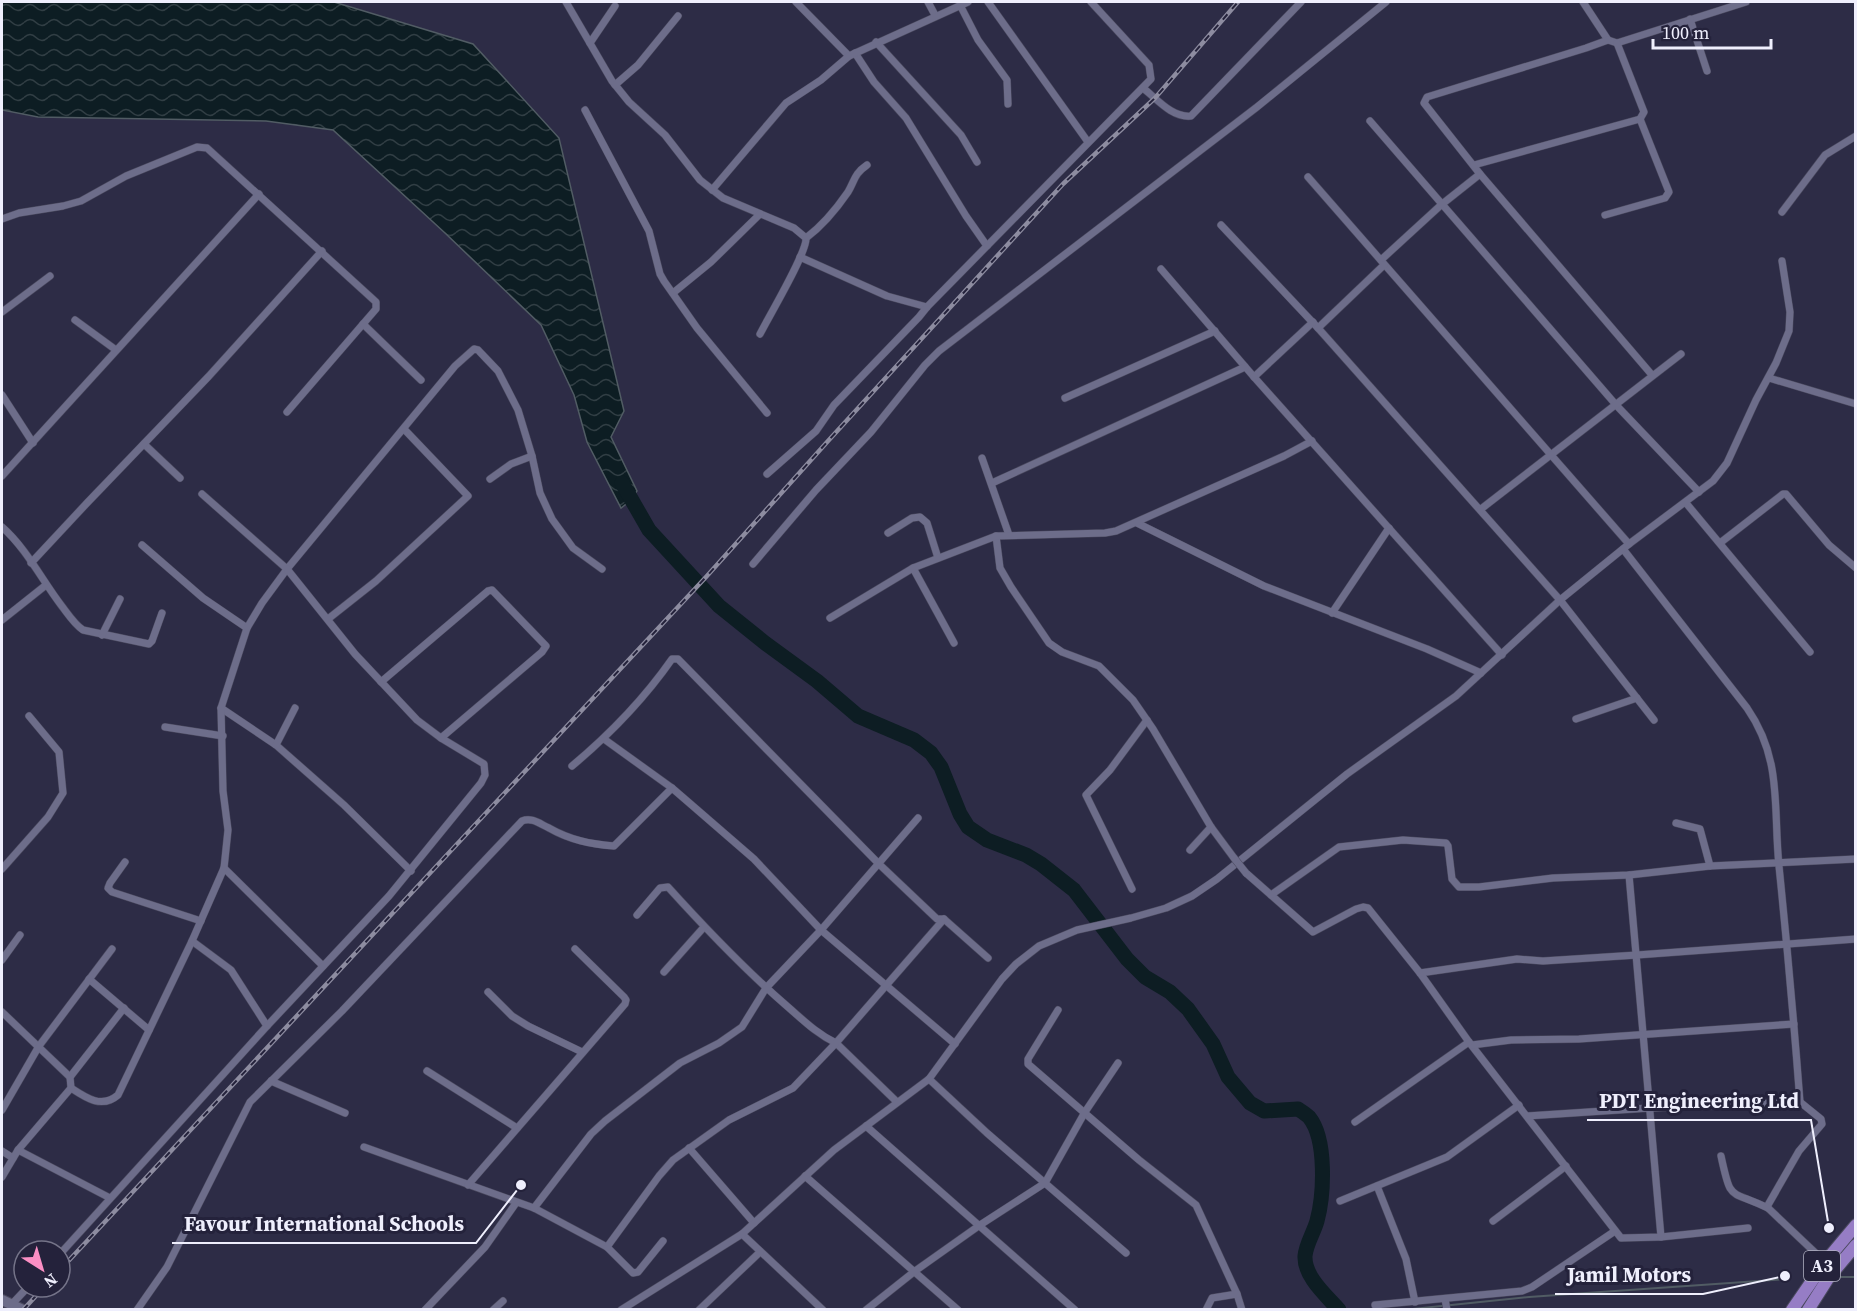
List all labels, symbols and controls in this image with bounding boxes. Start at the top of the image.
scale bar [1653,12,1772,50]
text: 100 m [1662,20,1709,45]
callout: PDT Engineering Ltd [1587,1081,1811,1120]
text: PDT Engineering Ltd [1599,1086,1800,1115]
callout: Favour International Schools [172,1204,476,1243]
text: Favour International Schools [184,1209,464,1238]
north arrow [12,1239,72,1299]
road number: A3 [1804,1251,1840,1281]
callout: Jamil Motors [1555,1255,1703,1294]
text: Jamil Motors [1565,1260,1691,1289]
text: N [39,1269,62,1293]

